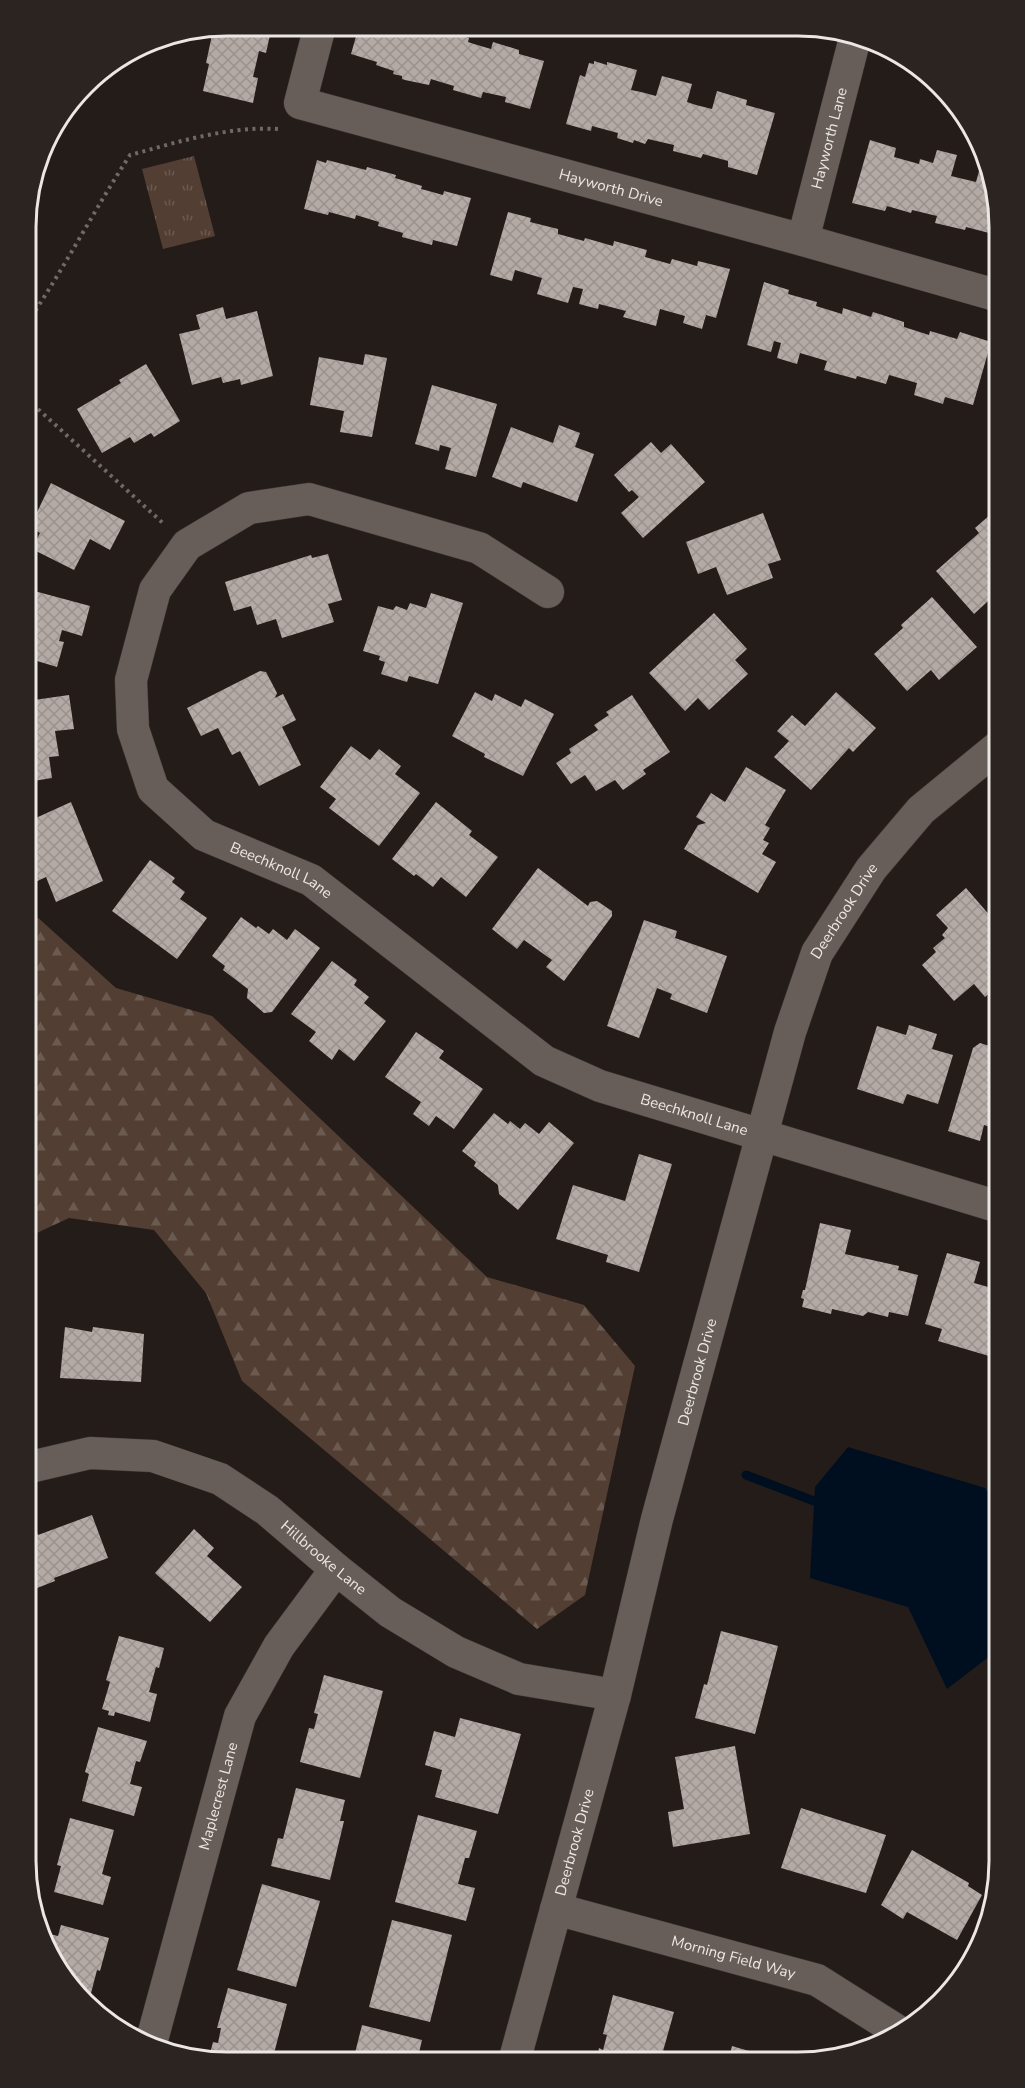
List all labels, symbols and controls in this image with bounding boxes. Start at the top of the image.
street label: Hayworth Lane [806,85,852,191]
street label: Hayworth Drive [557,164,665,211]
street label: Beechknoll Lane [227,837,337,903]
street label: Deerbrook Drive [806,858,882,963]
street label: Beechknoll Lane [638,1089,751,1140]
street label: Deerbrook Drive [673,1316,721,1428]
street label: Hillbrooke Lane [276,1516,371,1600]
street label: Maplecrest Lane [194,1740,242,1852]
street label: Deerbrook Drive [550,1786,599,1898]
street label: Morning Field Way [669,1931,798,1984]

